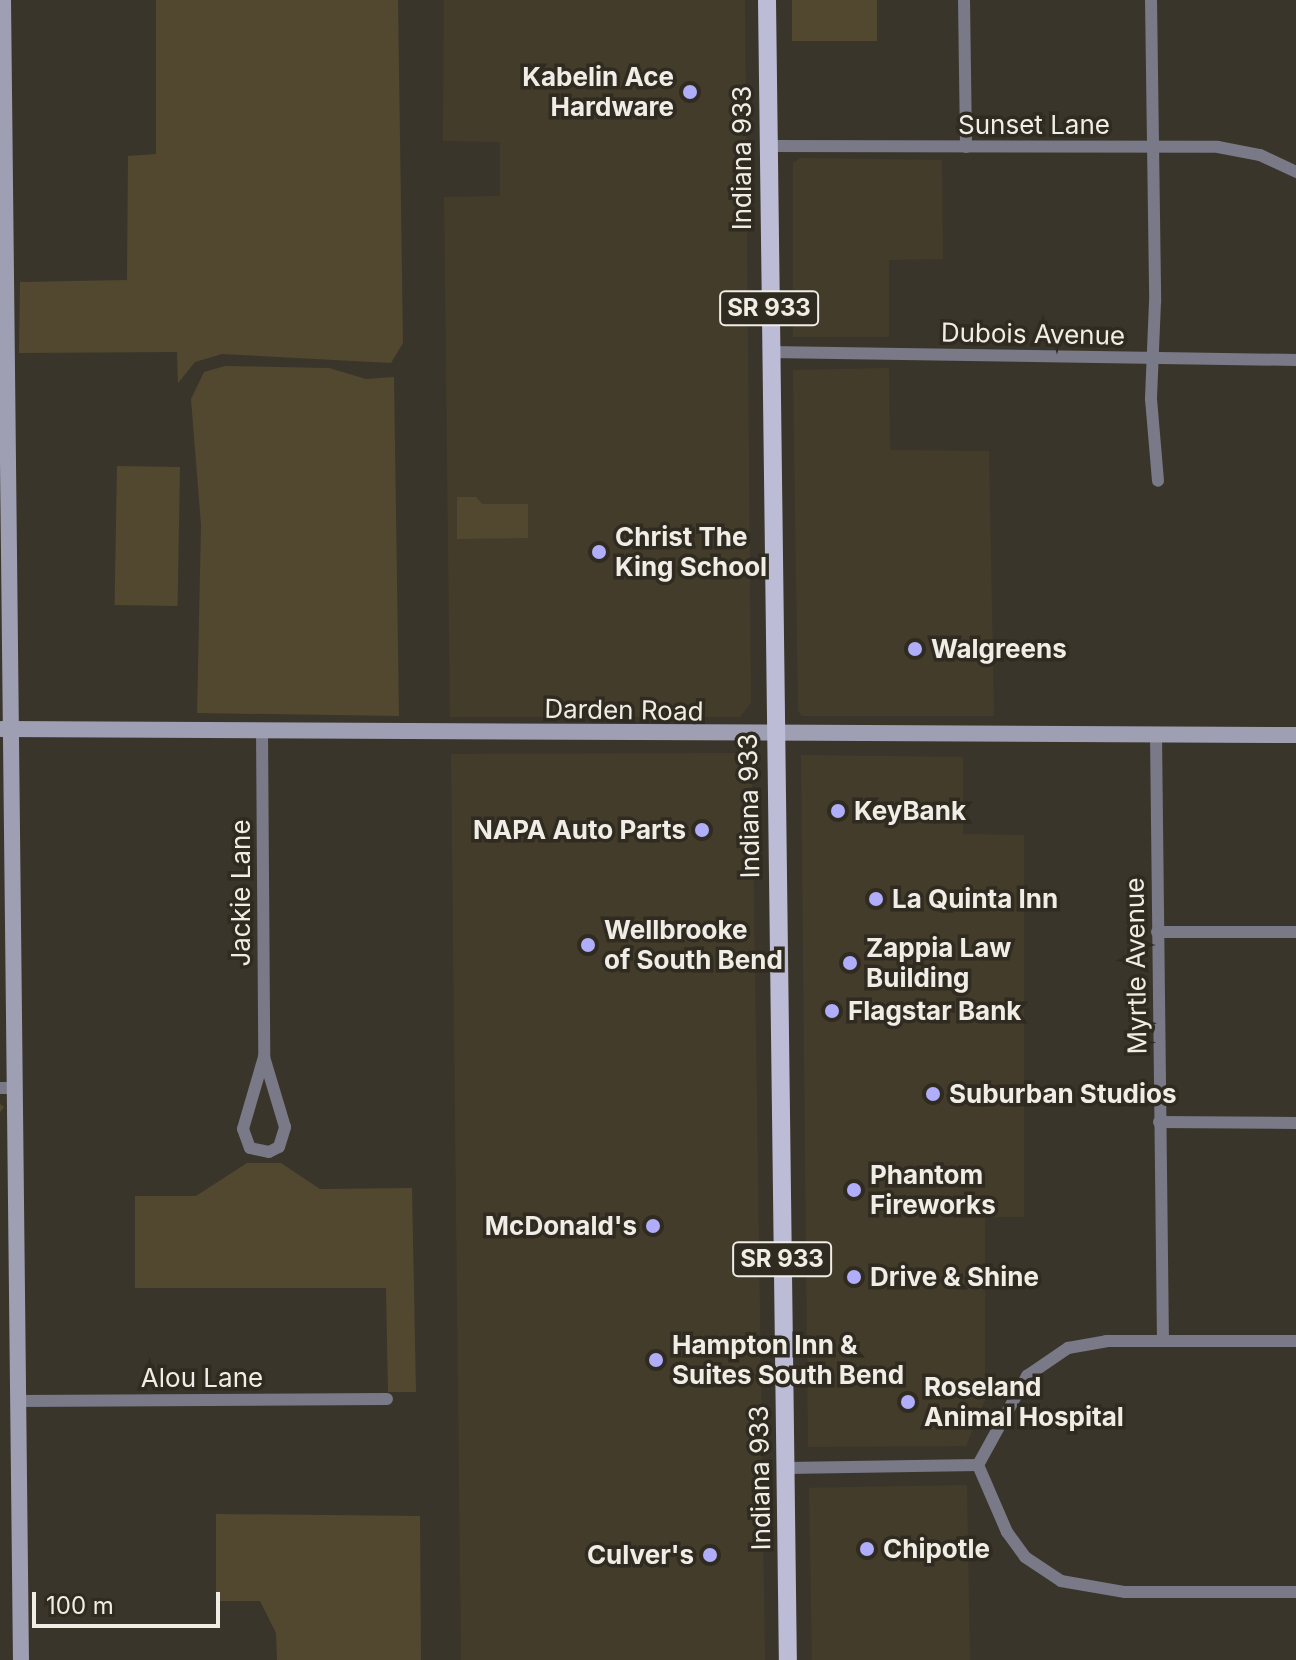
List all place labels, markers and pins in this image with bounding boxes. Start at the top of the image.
place label: Kabelin Ace Hardware [522,61,674,122]
marker: Kabelin Ace Hardware [681,83,699,101]
place label: Christ The King School [615,521,767,582]
marker: Christ The King School [590,543,608,561]
place label: Walgreens [931,633,1067,665]
marker: Walgreens [906,640,924,658]
place label: KeyBank [854,795,966,827]
marker: KeyBank [829,802,847,820]
place label: NAPA Auto Parts [473,814,686,846]
marker: NAPA Auto Parts [693,821,711,839]
place label: La Quinta Inn [892,883,1058,915]
marker: La Quinta Inn [867,890,885,908]
place label: Wellbrooke of South Bend [604,914,783,976]
place label: Zappia Law Building [866,932,1011,994]
marker: Wellbrooke of South Bend [579,936,597,954]
marker: Zappia Law Building [841,954,859,972]
place label: Flagstar Bank [848,995,1021,1027]
marker: Flagstar Bank [823,1002,841,1020]
place label: Suburban Studios [949,1078,1177,1110]
marker: Suburban Studios [924,1085,942,1103]
place label: Phantom Fireworks [870,1159,996,1220]
marker: Phantom Fireworks [845,1181,863,1199]
place label: McDonald's [485,1210,637,1242]
marker: McDonald's [644,1217,662,1235]
place label: Drive & Shine [870,1261,1039,1293]
marker: Drive & Shine [845,1268,863,1286]
place label: Hampton Inn & Suites South Bend [672,1329,904,1390]
marker: Hampton Inn & Suites South Bend [647,1351,665,1369]
place label: Roseland Animal Hospital [924,1371,1124,1432]
marker: Roseland Animal Hospital [899,1393,917,1411]
place label: Chipotle [883,1533,990,1565]
place label: Culver's [587,1539,694,1571]
marker: Chipotle [858,1540,876,1558]
marker: Culver's [701,1546,719,1564]

